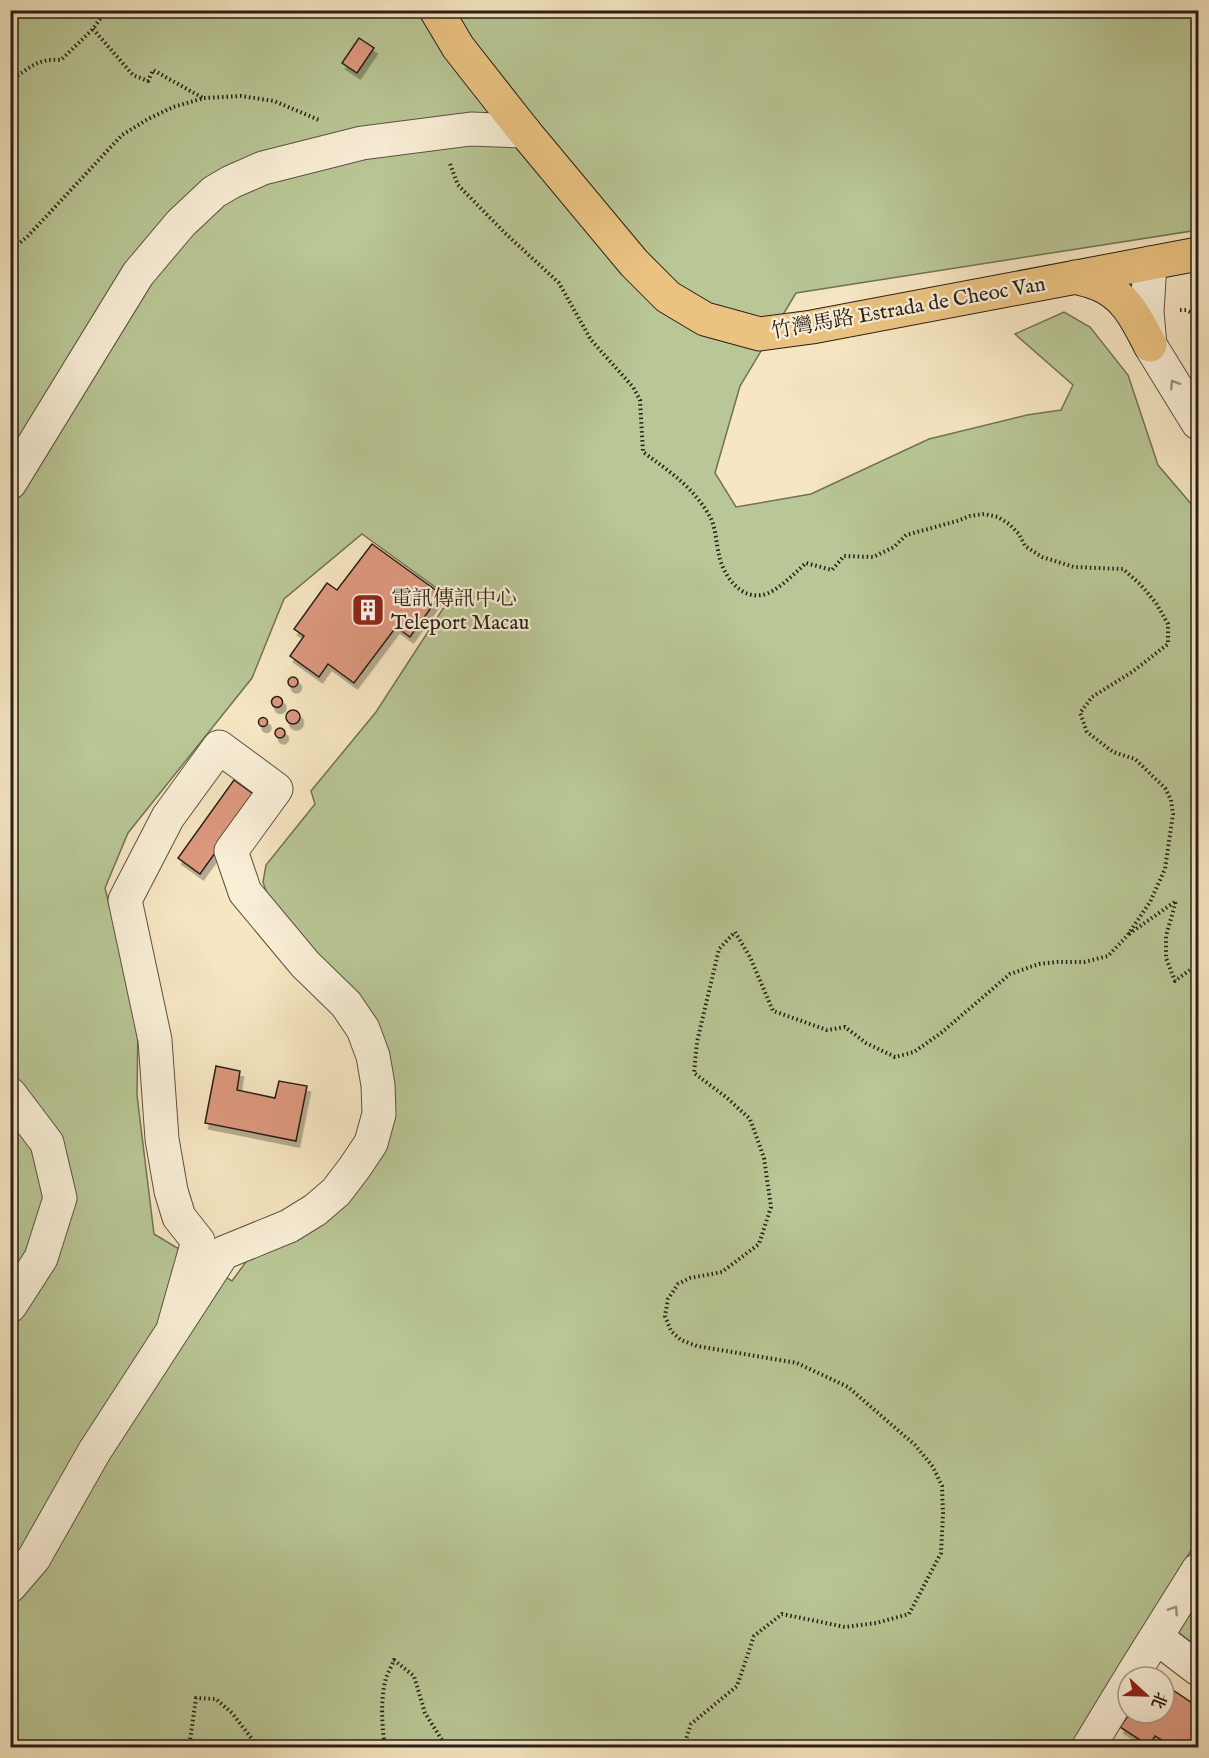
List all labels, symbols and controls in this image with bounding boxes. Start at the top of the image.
street label: 竹灣馬路 Estrada de Cheoc Van [769,271,1048,346]
one-way arrow [1170,380,1182,390]
place label: 電訊傳訊中心 Teleport Macau [391,586,529,637]
building icon: 電訊傳訊中心 Teleport Macau [350,592,386,628]
one-way arrow [1167,1606,1178,1617]
north arrow [1116,1665,1176,1725]
text: 北 [1146,1689,1170,1711]

